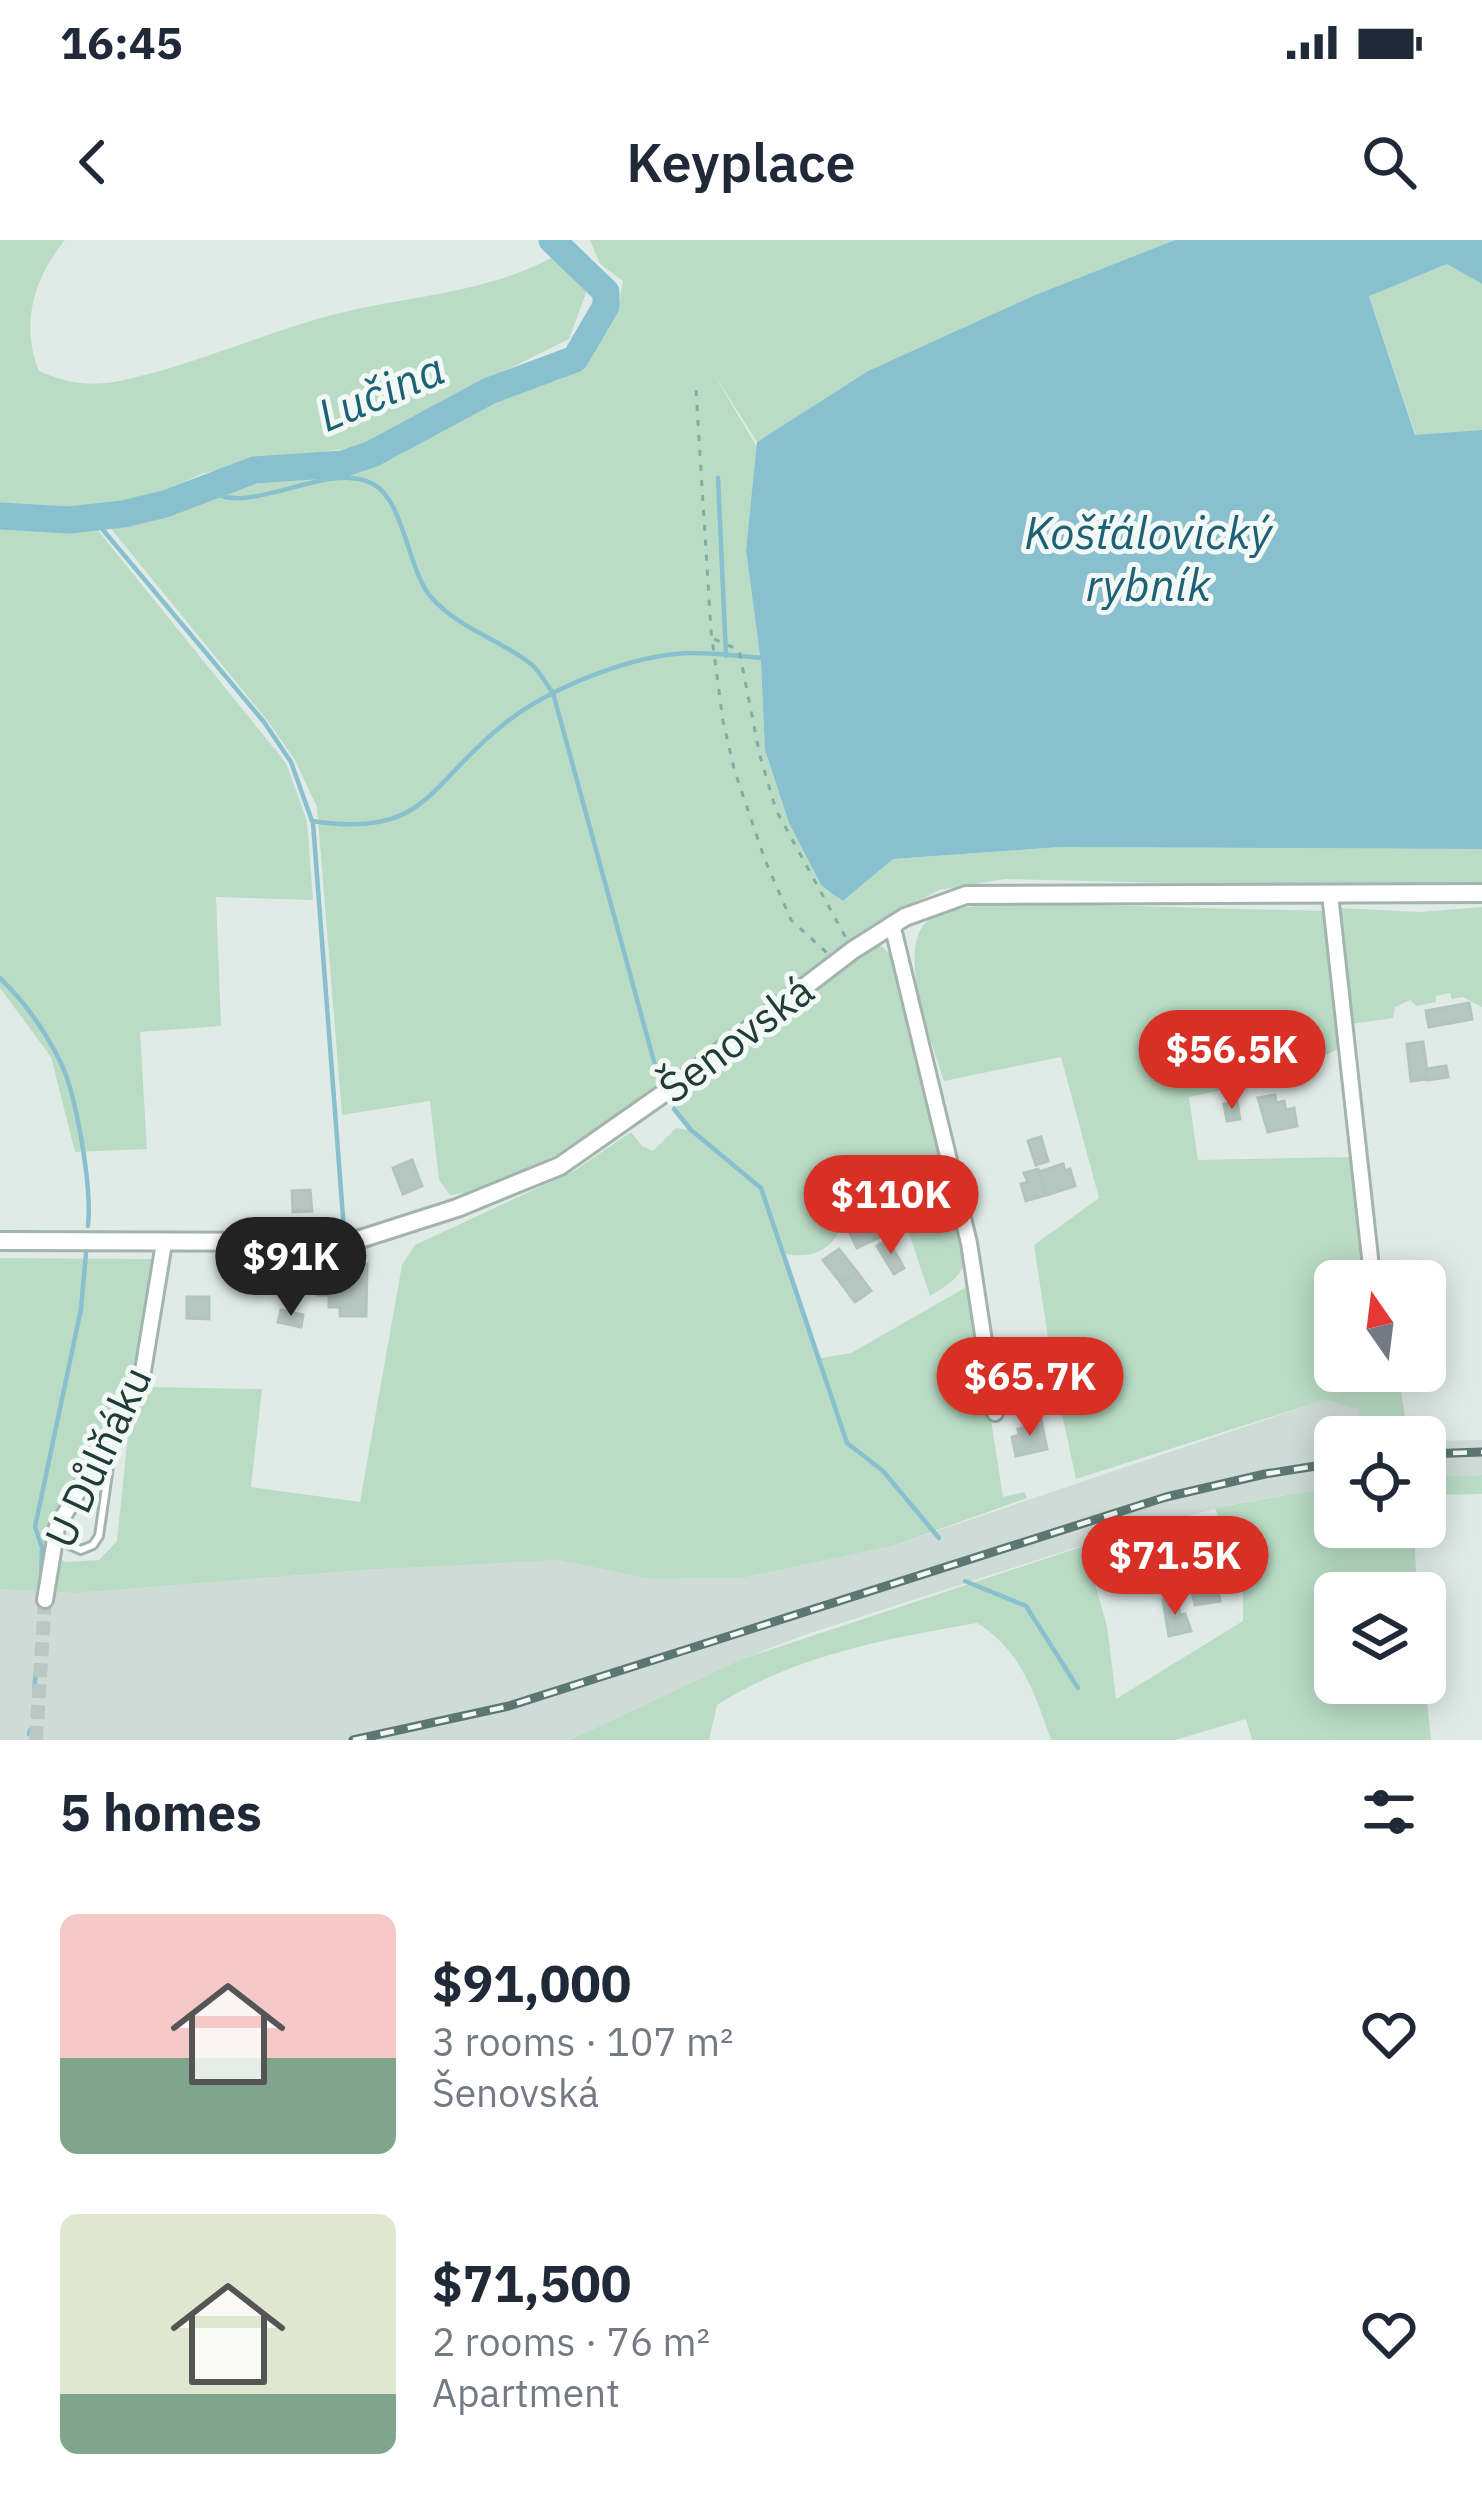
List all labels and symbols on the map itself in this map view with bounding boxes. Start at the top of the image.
water label: Lučina [308,339,453,444]
water label: Košťálovický rybník [1024,503,1274,613]
street label: Šenovská [647,962,824,1115]
pin: $56.5K [1134,1010,1330,1112]
pin: $110K [807,1155,975,1257]
pin: $91K [220,1217,362,1319]
north arrow [1314,1260,1446,1392]
pin: $65.7K [932,1337,1128,1439]
street label: U Důlňáku [32,1357,163,1556]
pin: $71.5K [1077,1516,1273,1618]

